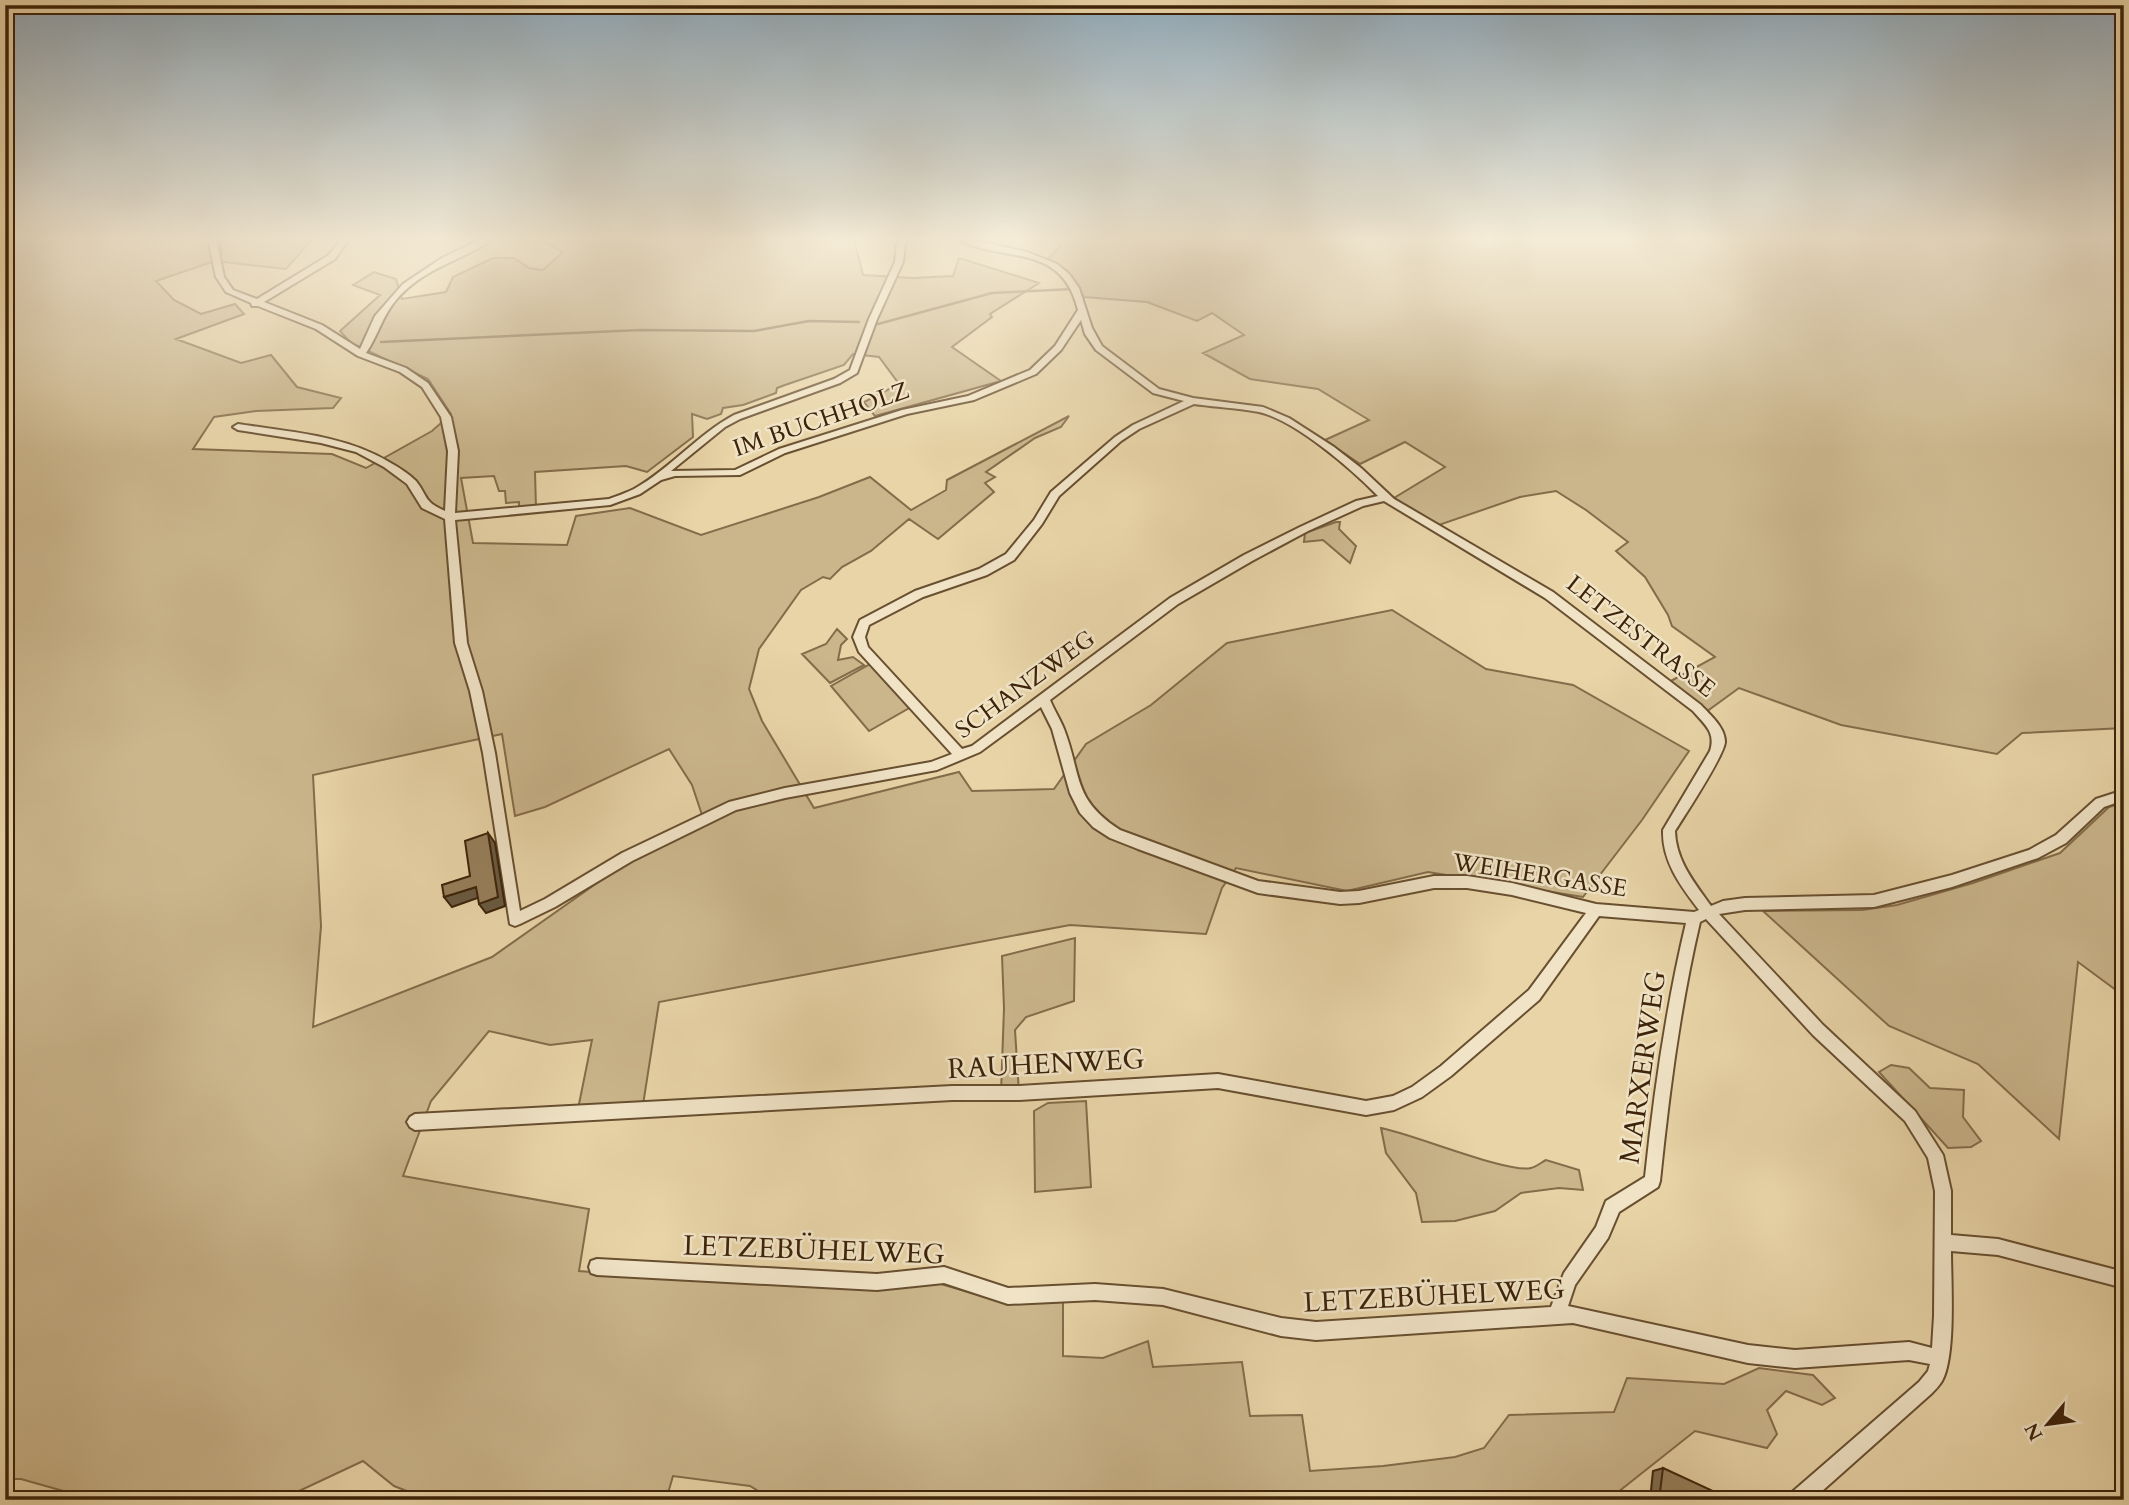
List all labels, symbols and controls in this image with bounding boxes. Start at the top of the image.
street label: IM BUCHHOLZ [729,374,914,465]
street label: LETZESTRASSE [1559,568,1722,705]
street label: SCHANZWEG [949,622,1102,746]
street label: WEIHERGASSE [1449,845,1629,906]
street label: MARXERWEG [1611,968,1675,1166]
street label: RAUHENWEG [947,1040,1145,1088]
street label: LETZEBÜHELWEG [682,1226,945,1274]
street label: LETZEBÜHELWEG [1302,1270,1566,1322]
north arrow [2014,1390,2084,1460]
text: N [2018,1418,2049,1445]

